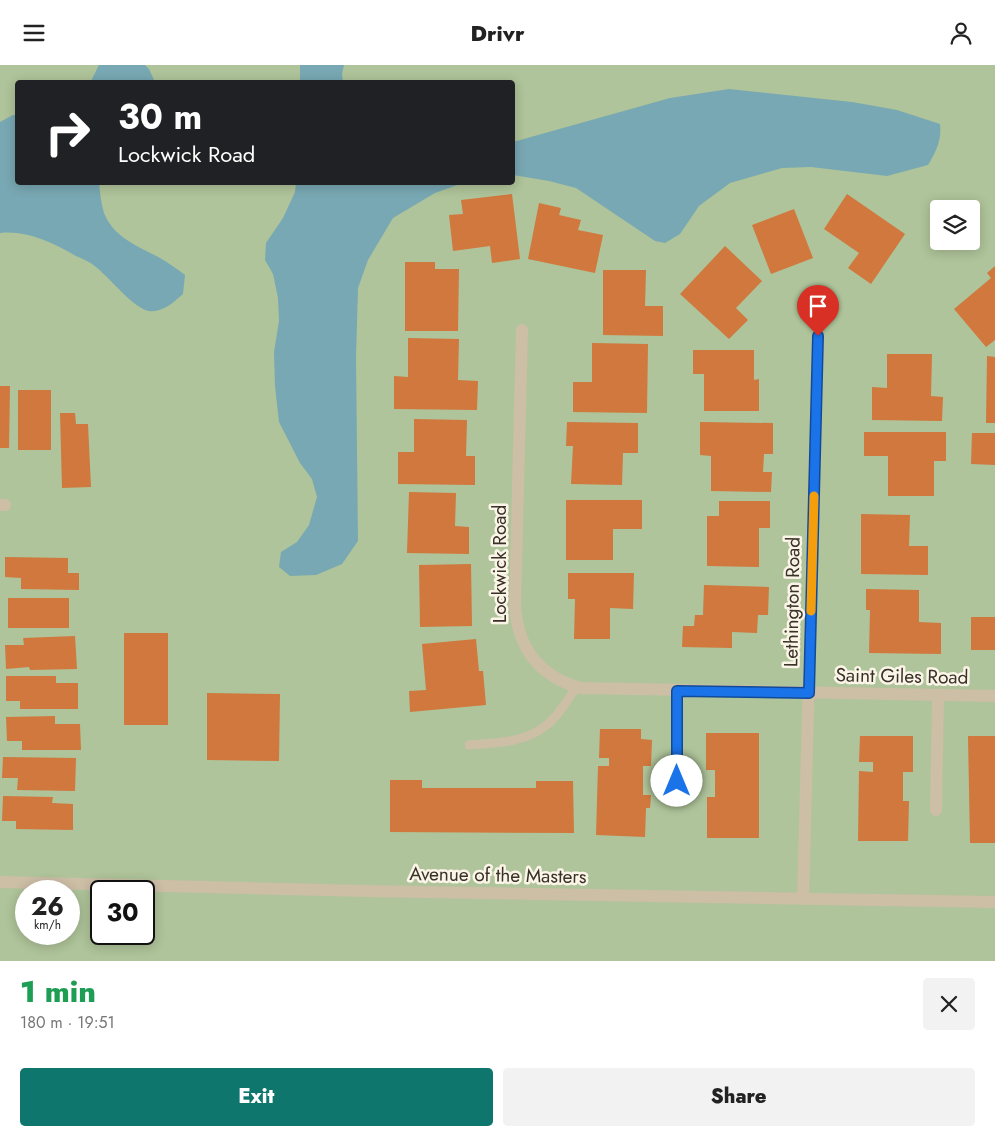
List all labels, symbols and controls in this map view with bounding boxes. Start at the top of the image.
text: Drivr [471,17,524,49]
icon: menu [20,19,48,47]
icon: person [947,19,975,47]
text: 30 m [118,92,202,142]
icon: right [35,100,100,165]
text: Lockwick Road [118,138,255,170]
map controls [930,200,980,250]
button: layers [930,200,980,250]
pin [797,285,839,336]
icon: arrive [804,292,832,320]
street label: Lockwick Road [486,505,513,623]
street label: Lethington Road [777,537,807,667]
street label: Saint Giles Road [835,661,969,691]
position arrow [650,754,702,806]
street label: Avenue of the Masters [409,860,587,890]
speed limit sign: 30 [90,880,155,945]
text: 26 [31,888,64,924]
text: km/h [34,916,61,934]
text: 1 min [20,970,96,1013]
button: close [923,978,975,1030]
text: 180 m · 19:51 [20,1011,115,1034]
button: Exit [20,1068,493,1126]
button: Share [503,1068,975,1126]

